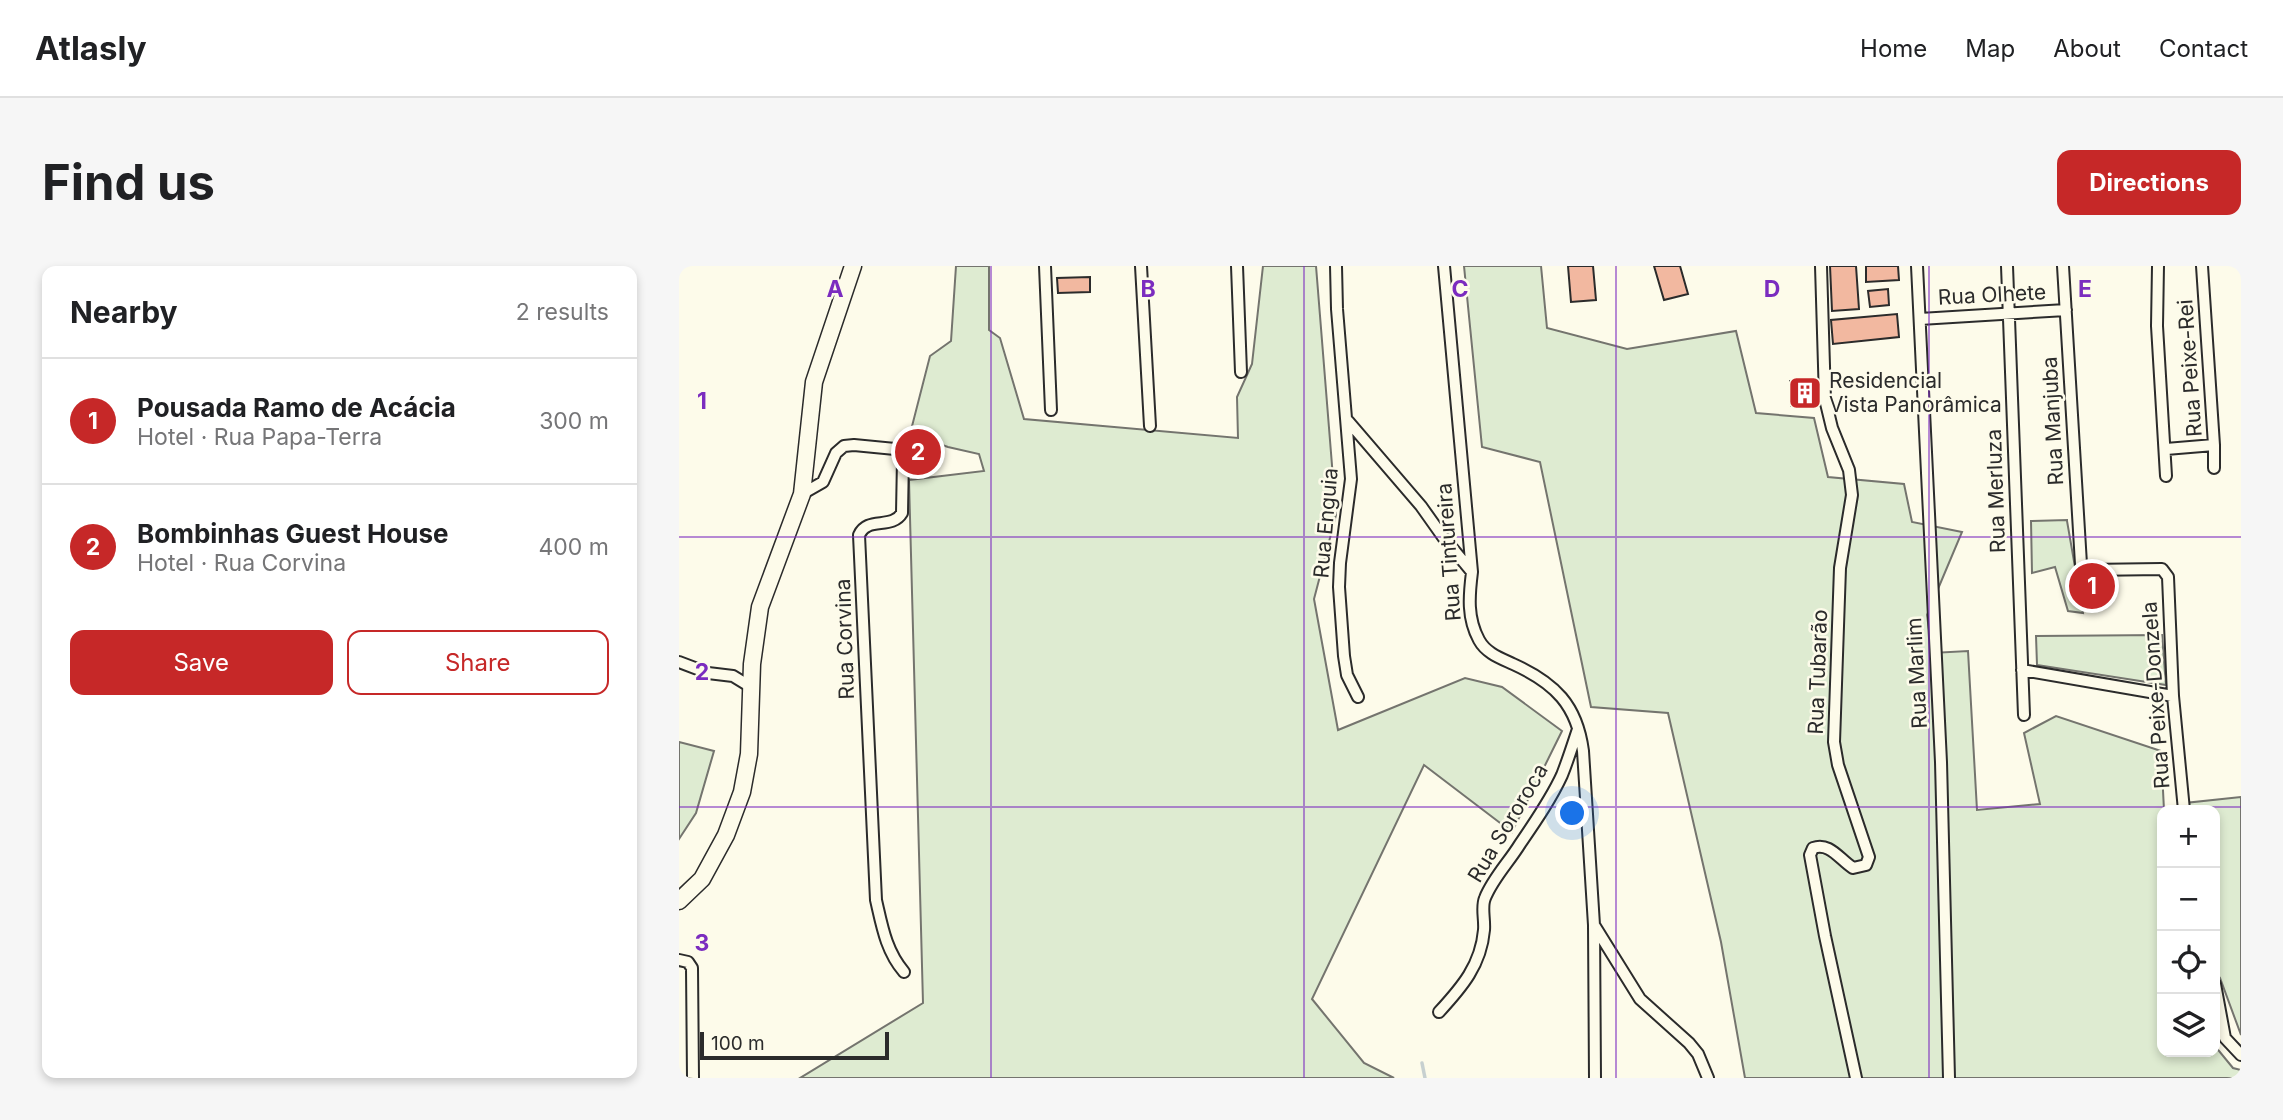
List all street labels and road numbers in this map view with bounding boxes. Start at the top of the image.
street label: Rua Olhete [1937,279,2047,310]
street label: Rua Peixe-Rei [2172,298,2207,438]
street label: Rua Manjuba [2037,356,2068,486]
street label: Rua Merluza [1981,429,2010,553]
street label: Rua Enguia [1308,467,1343,579]
street label: Rua Tintureira [1431,482,1466,622]
street label: Rua Corvina [830,578,859,700]
street label: Rua Peixe-Donzela [2136,601,2175,790]
street label: Rua Tubarão [1803,609,1832,735]
street label: Rua Marlim [1901,617,1932,729]
street label: Rua Sororoca [1462,759,1553,887]

